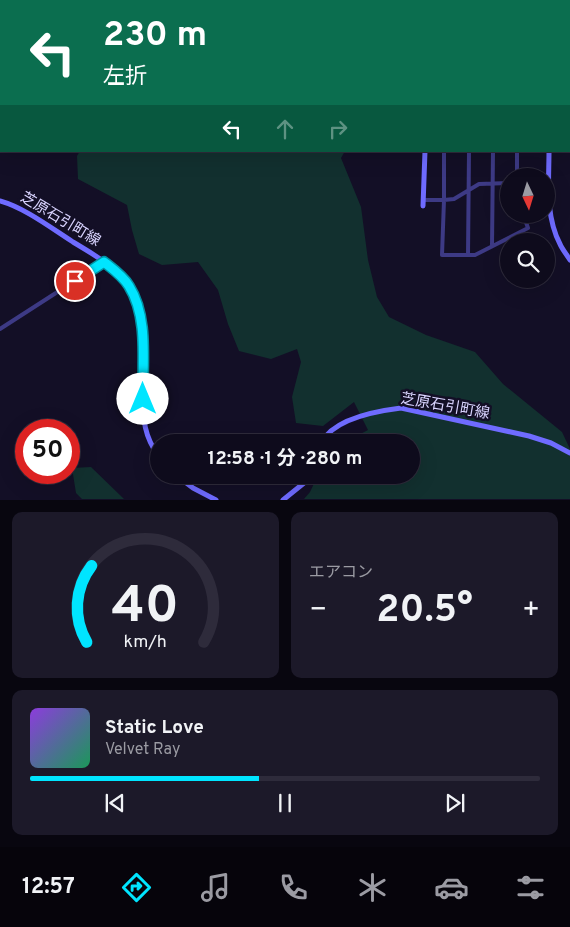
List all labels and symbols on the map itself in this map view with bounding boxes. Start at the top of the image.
north arrow [500,168,555,222]
street label: 芝原石引町線 [17,189,103,251]
pin [54,260,96,302]
position arrow [116,372,168,424]
street label: 芝原石引町線 [399,390,491,424]
speed limit sign: 50 [15,419,80,484]

